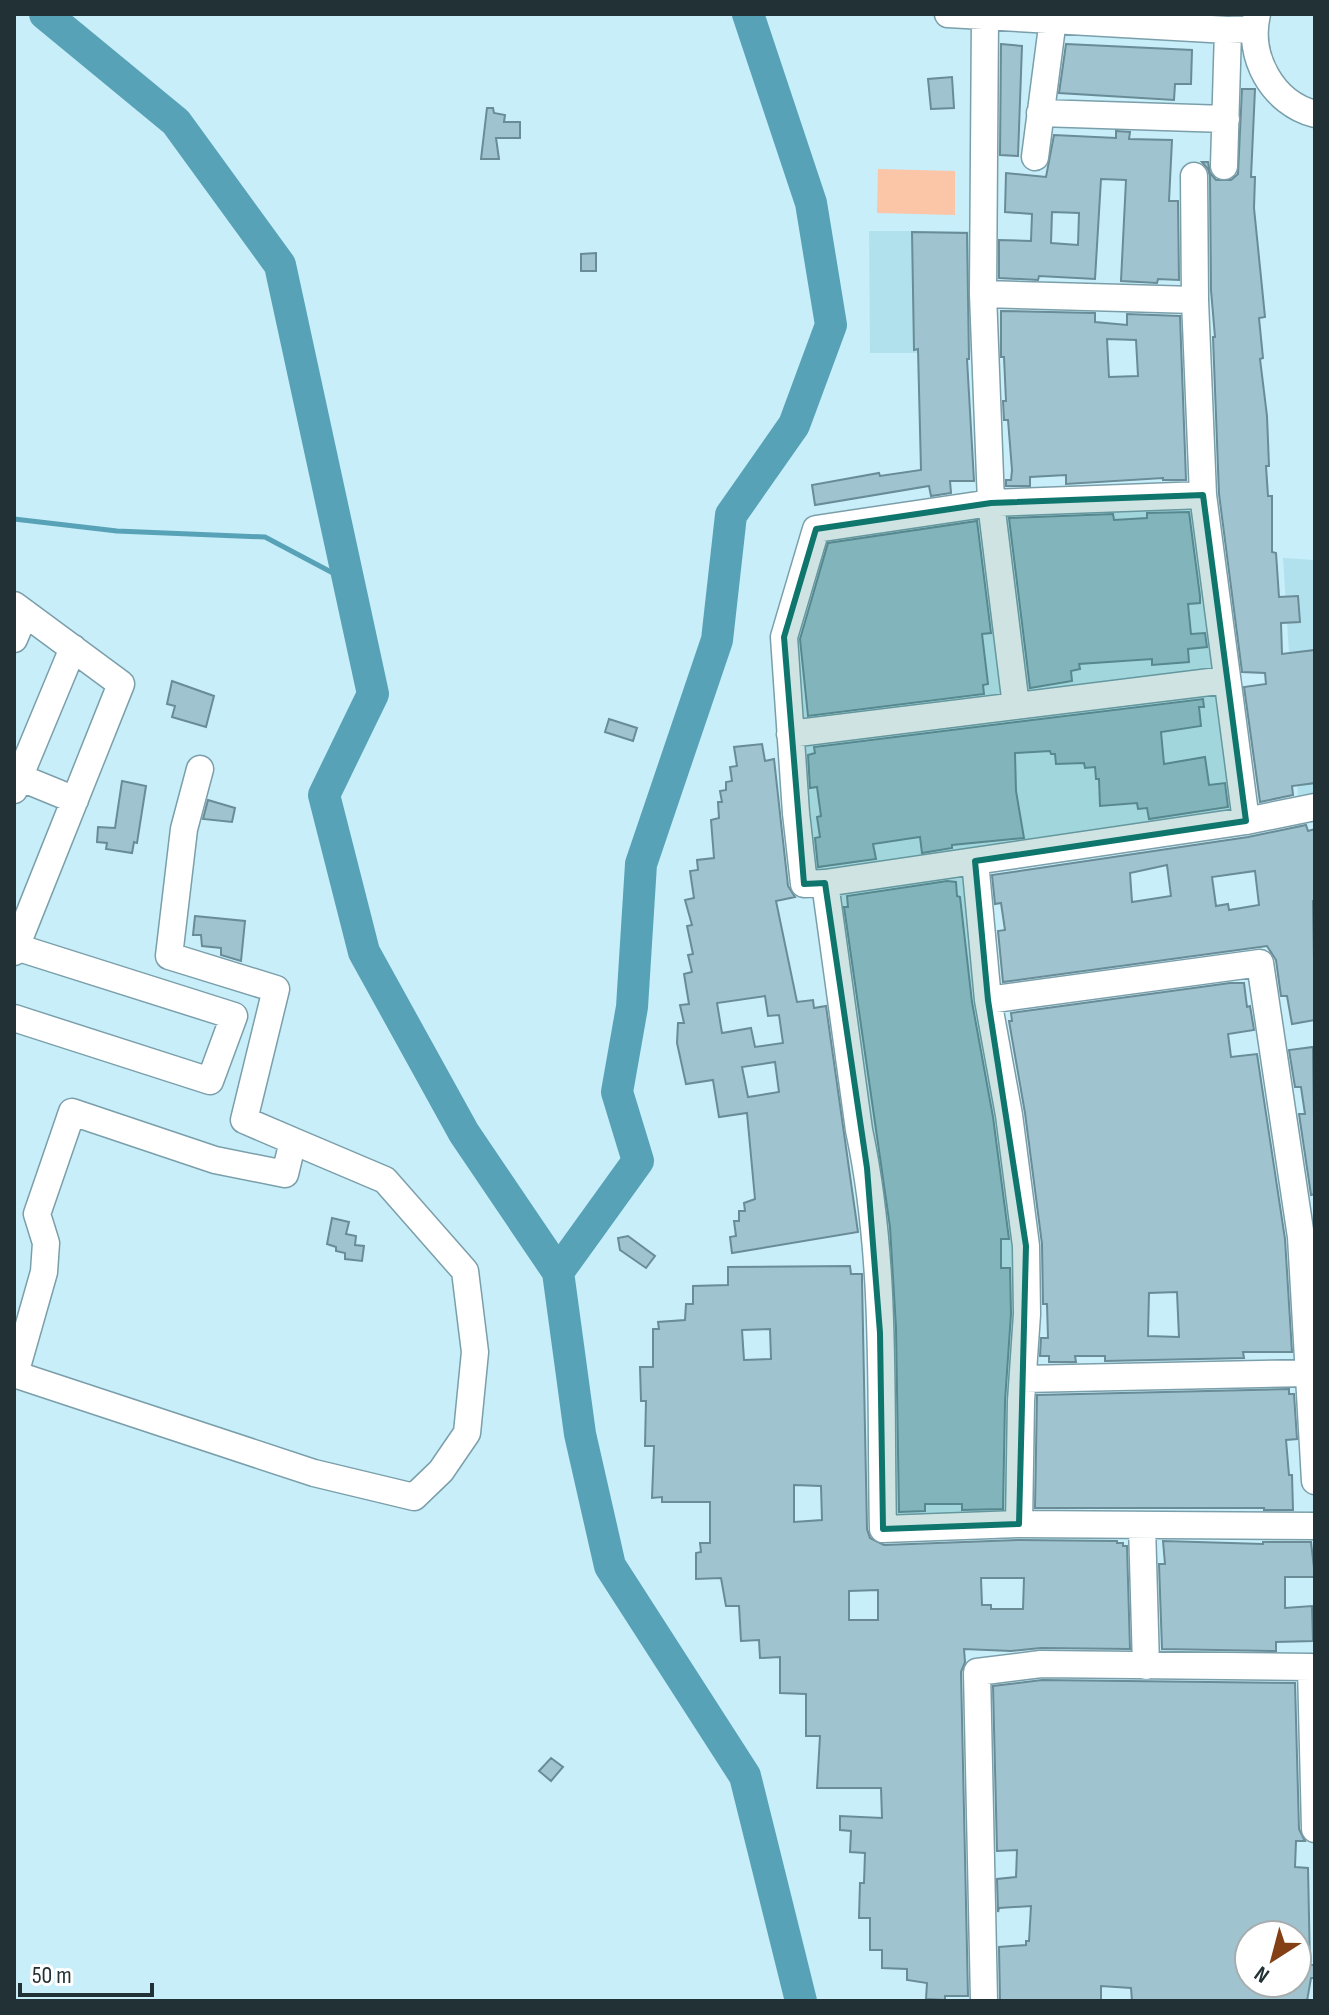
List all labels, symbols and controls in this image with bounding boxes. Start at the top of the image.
north arrow [1233,1919,1313,1999]
scale bar [20,1947,152,1997]
text: N [1249,1960,1275,1988]
text: 50 m [32,1961,72,1990]

